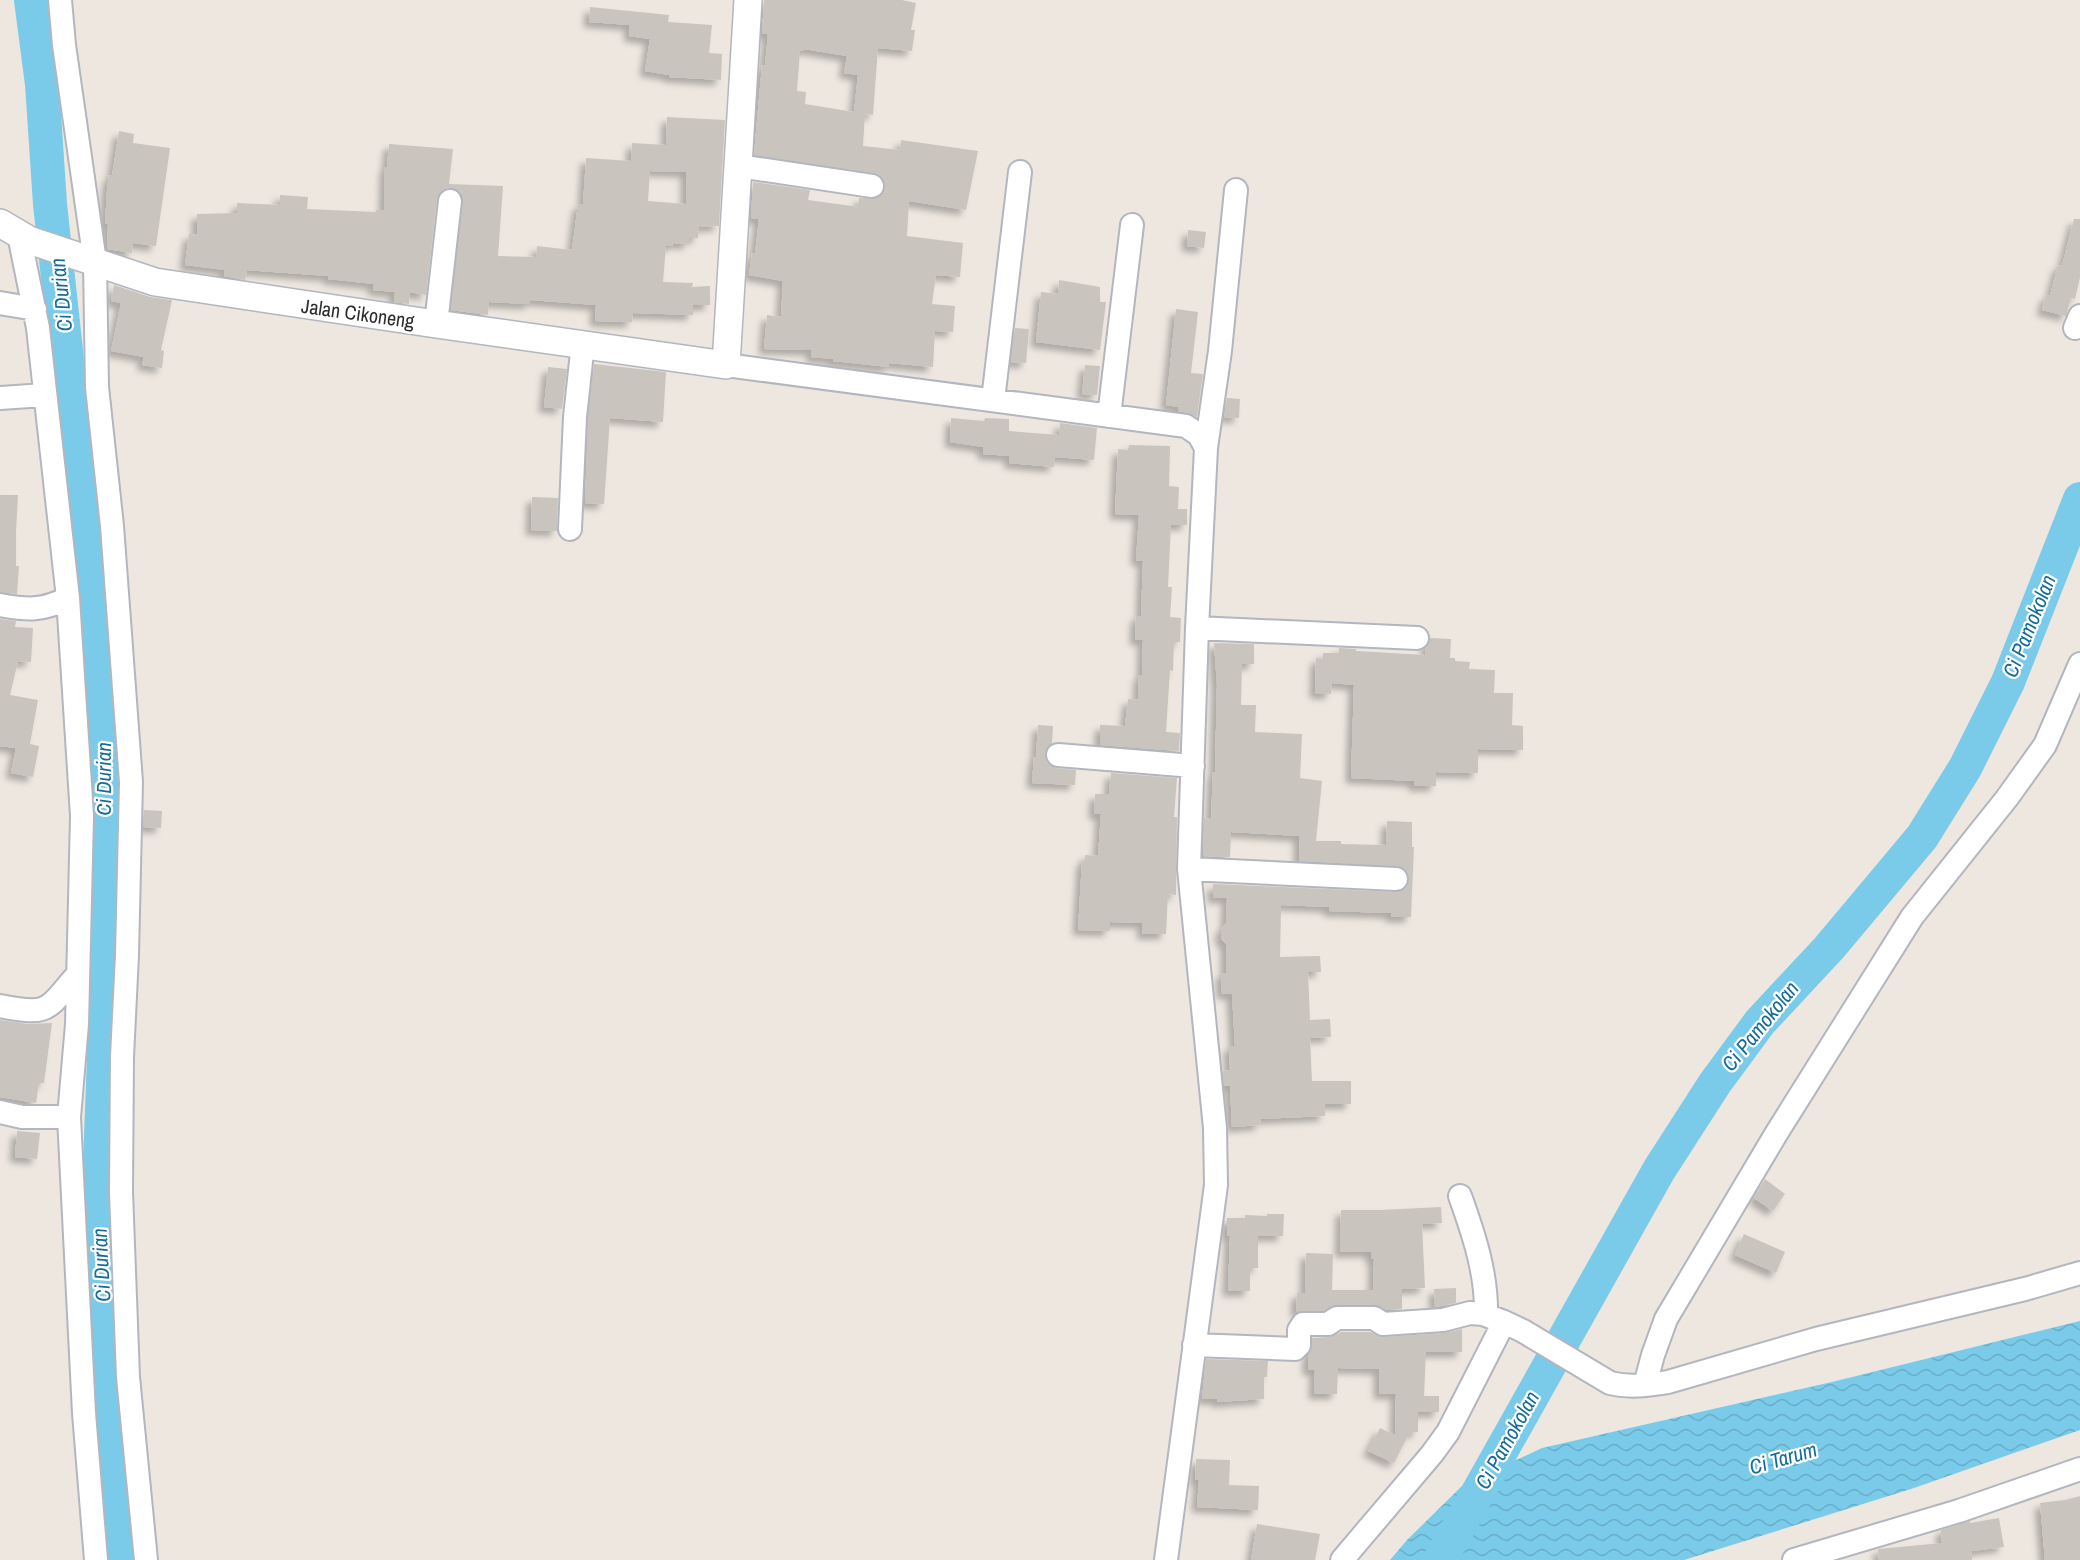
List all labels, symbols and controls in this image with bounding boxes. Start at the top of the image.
water label: Ci Durian [43,257,79,333]
street label: Jalan Cikoneng [300,292,416,334]
water label: Ci Pamokolan [1995,570,2063,682]
water label: Ci Durian [89,742,118,816]
water label: Ci Pamokolan [1715,975,1805,1077]
water label: Ci Durian [85,1227,117,1303]
water label: Ci Pamokolan [1468,1386,1546,1494]
water label: Ci Tarum [1746,1435,1820,1481]

